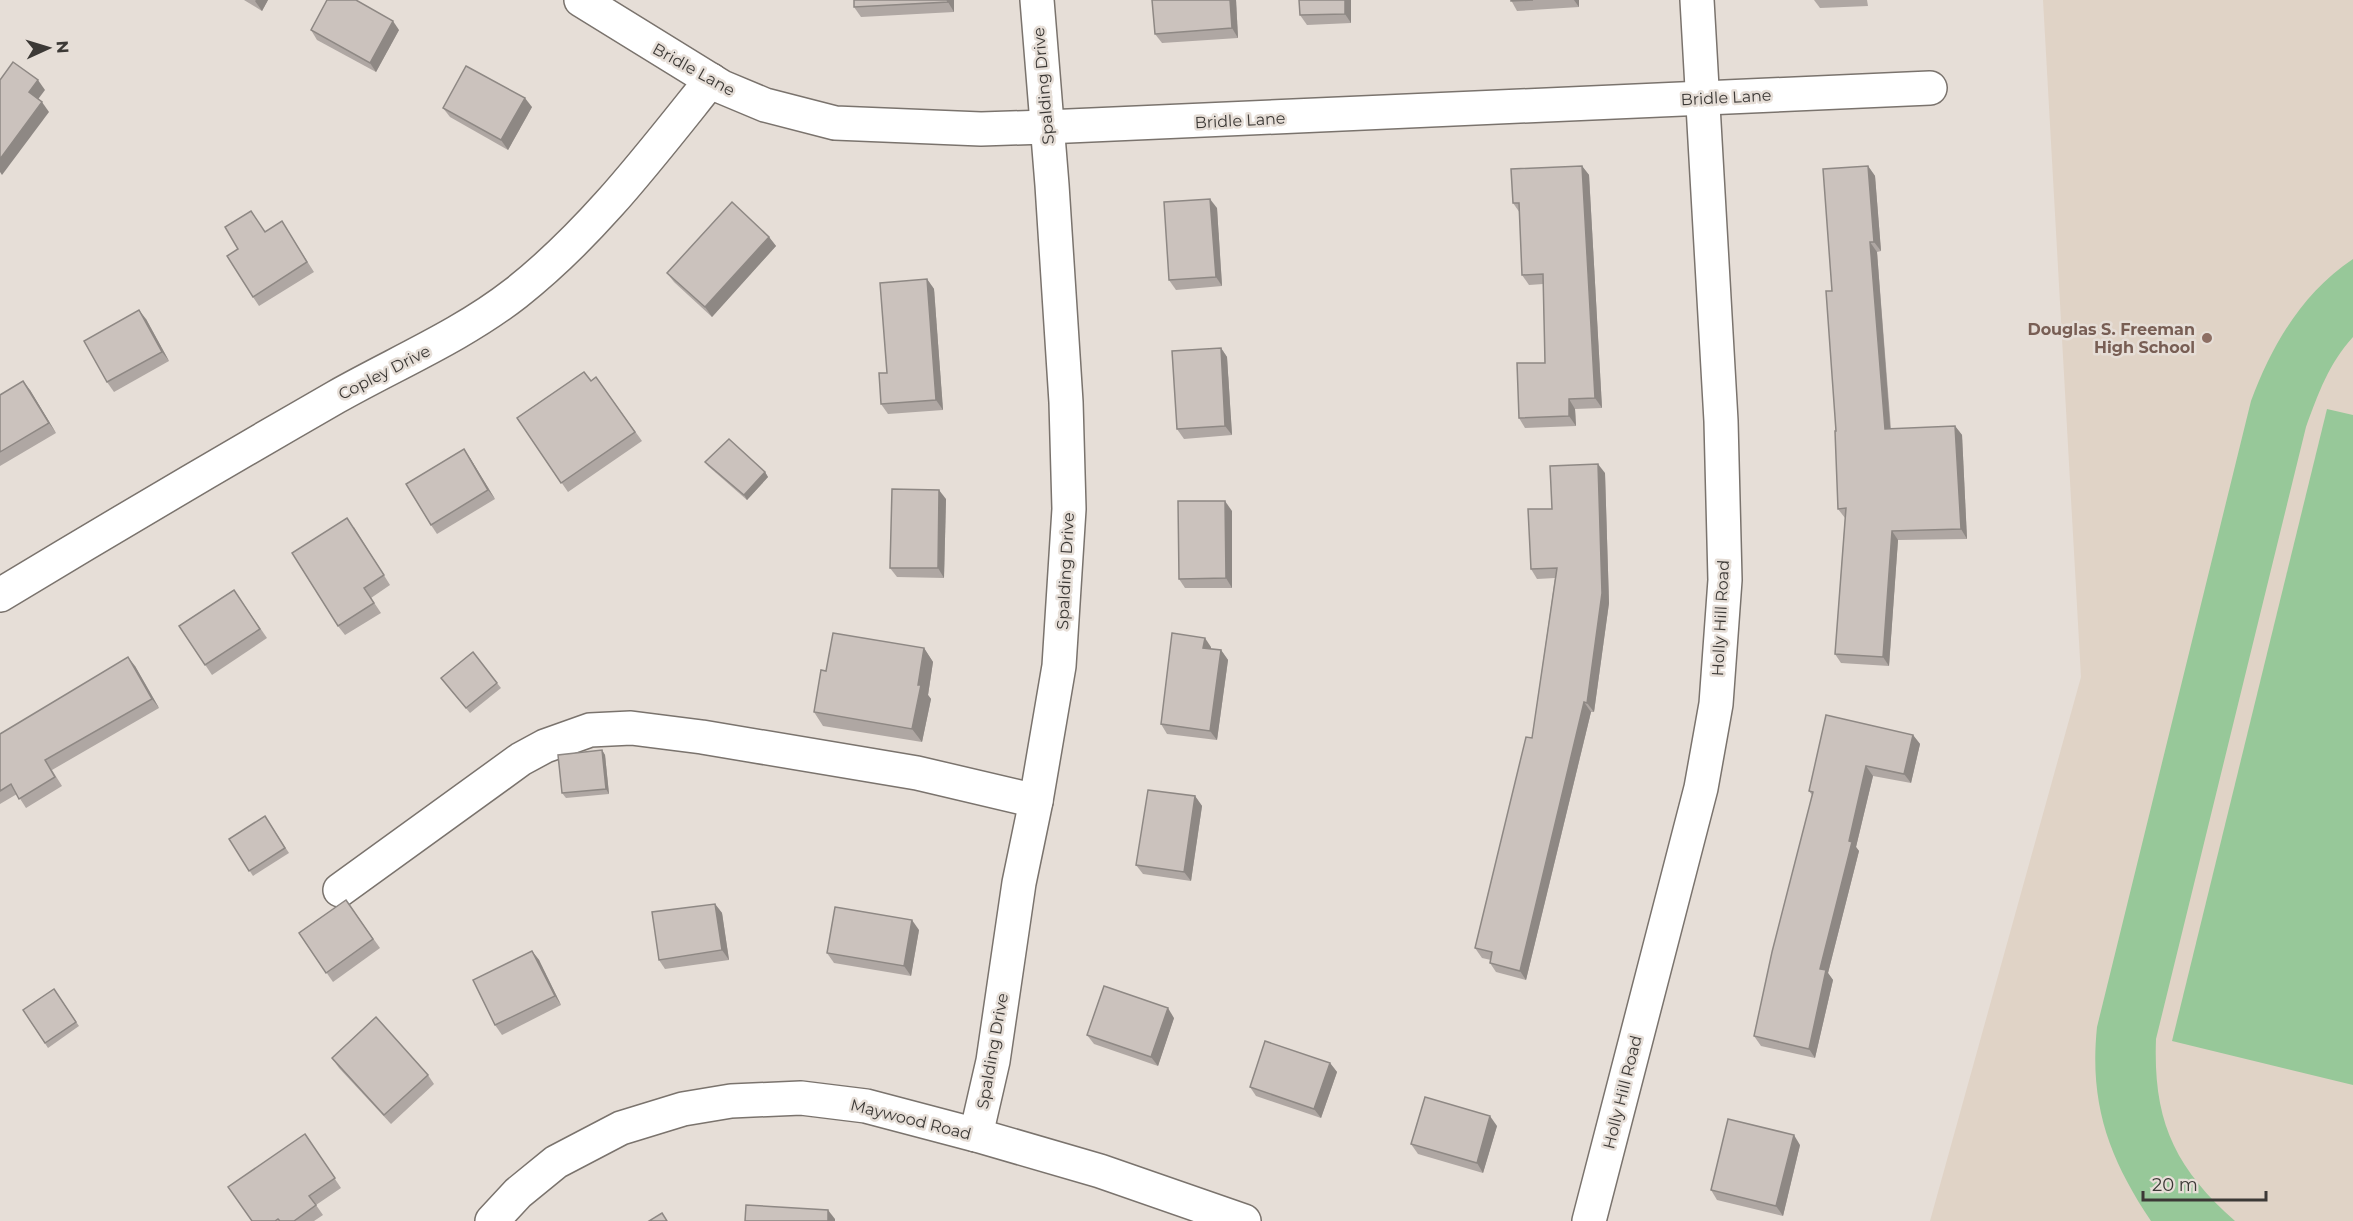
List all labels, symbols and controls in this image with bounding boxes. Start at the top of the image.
north arrow [18,18,78,78]
street label: Spalding Drive [1029,27,1058,145]
street label: Bridle Lane [649,39,738,100]
text: N [53,40,72,54]
street label: Bridle Lane [1680,86,1772,109]
street label: Bridle Lane [1194,109,1286,132]
place label: Douglas S. Freeman High School [2027,320,2195,357]
marker: Douglas S. Freeman High School [2200,331,2214,345]
street label: Copley Drive [335,341,433,404]
street label: Spalding Drive [1053,512,1078,630]
street label: Holly Hill Road [1708,559,1733,677]
street label: Spalding Drive [973,992,1012,1111]
street label: Holly Hill Road [1599,1033,1646,1151]
street label: Maywood Road [849,1095,973,1144]
scale bar [2143,1164,2266,1202]
text: 20 m [2152,1174,2198,1196]

